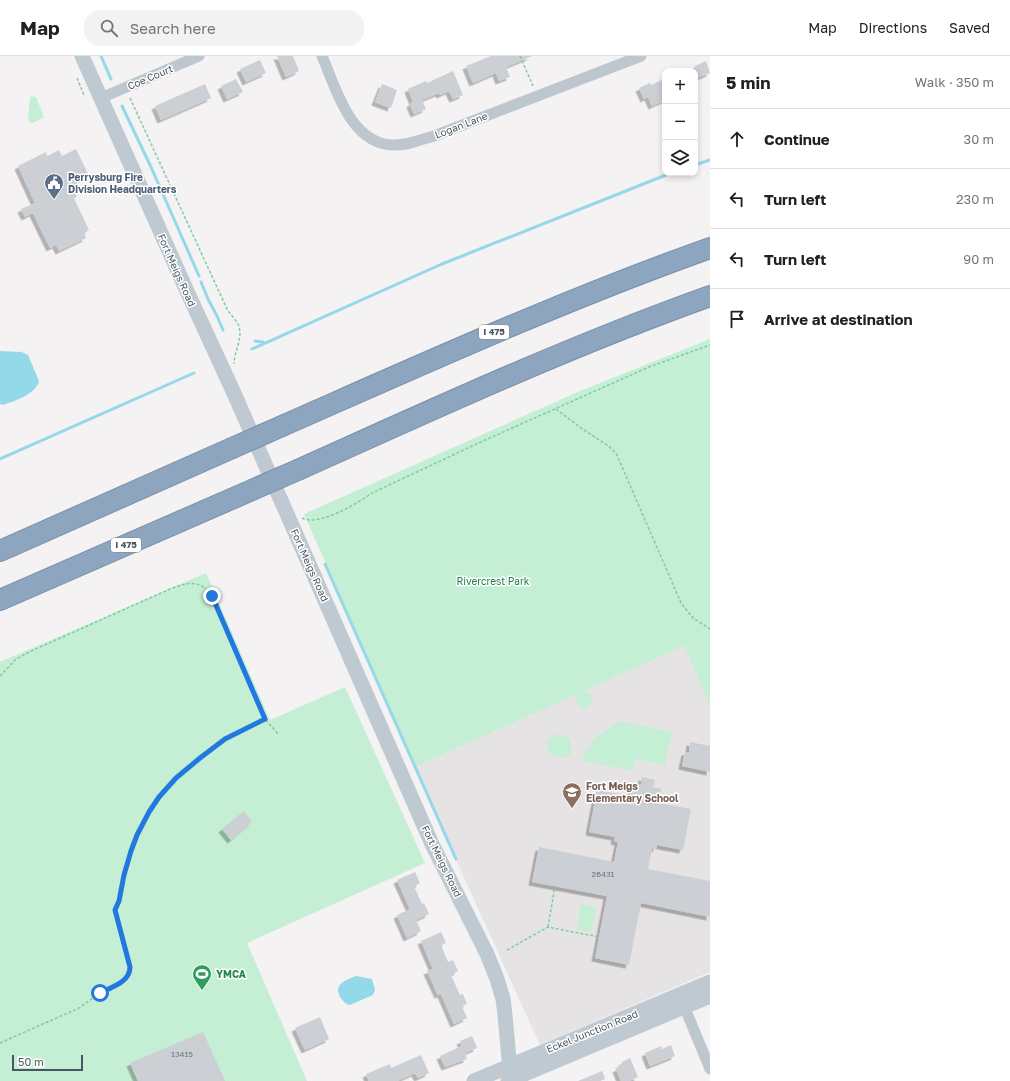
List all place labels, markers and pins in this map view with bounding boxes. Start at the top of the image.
place label: Perrysburg Fire Division Headquarters [68,171,177,195]
public building icon: Perrysburg Fire Division Headquarters [43,172,65,200]
place label: Fort Meigs Elementary School [586,780,679,804]
school or university icon: Fort Meigs Elementary School [561,781,583,809]
sports icon: YMCA [191,963,213,991]
place label: YMCA [216,968,246,980]

